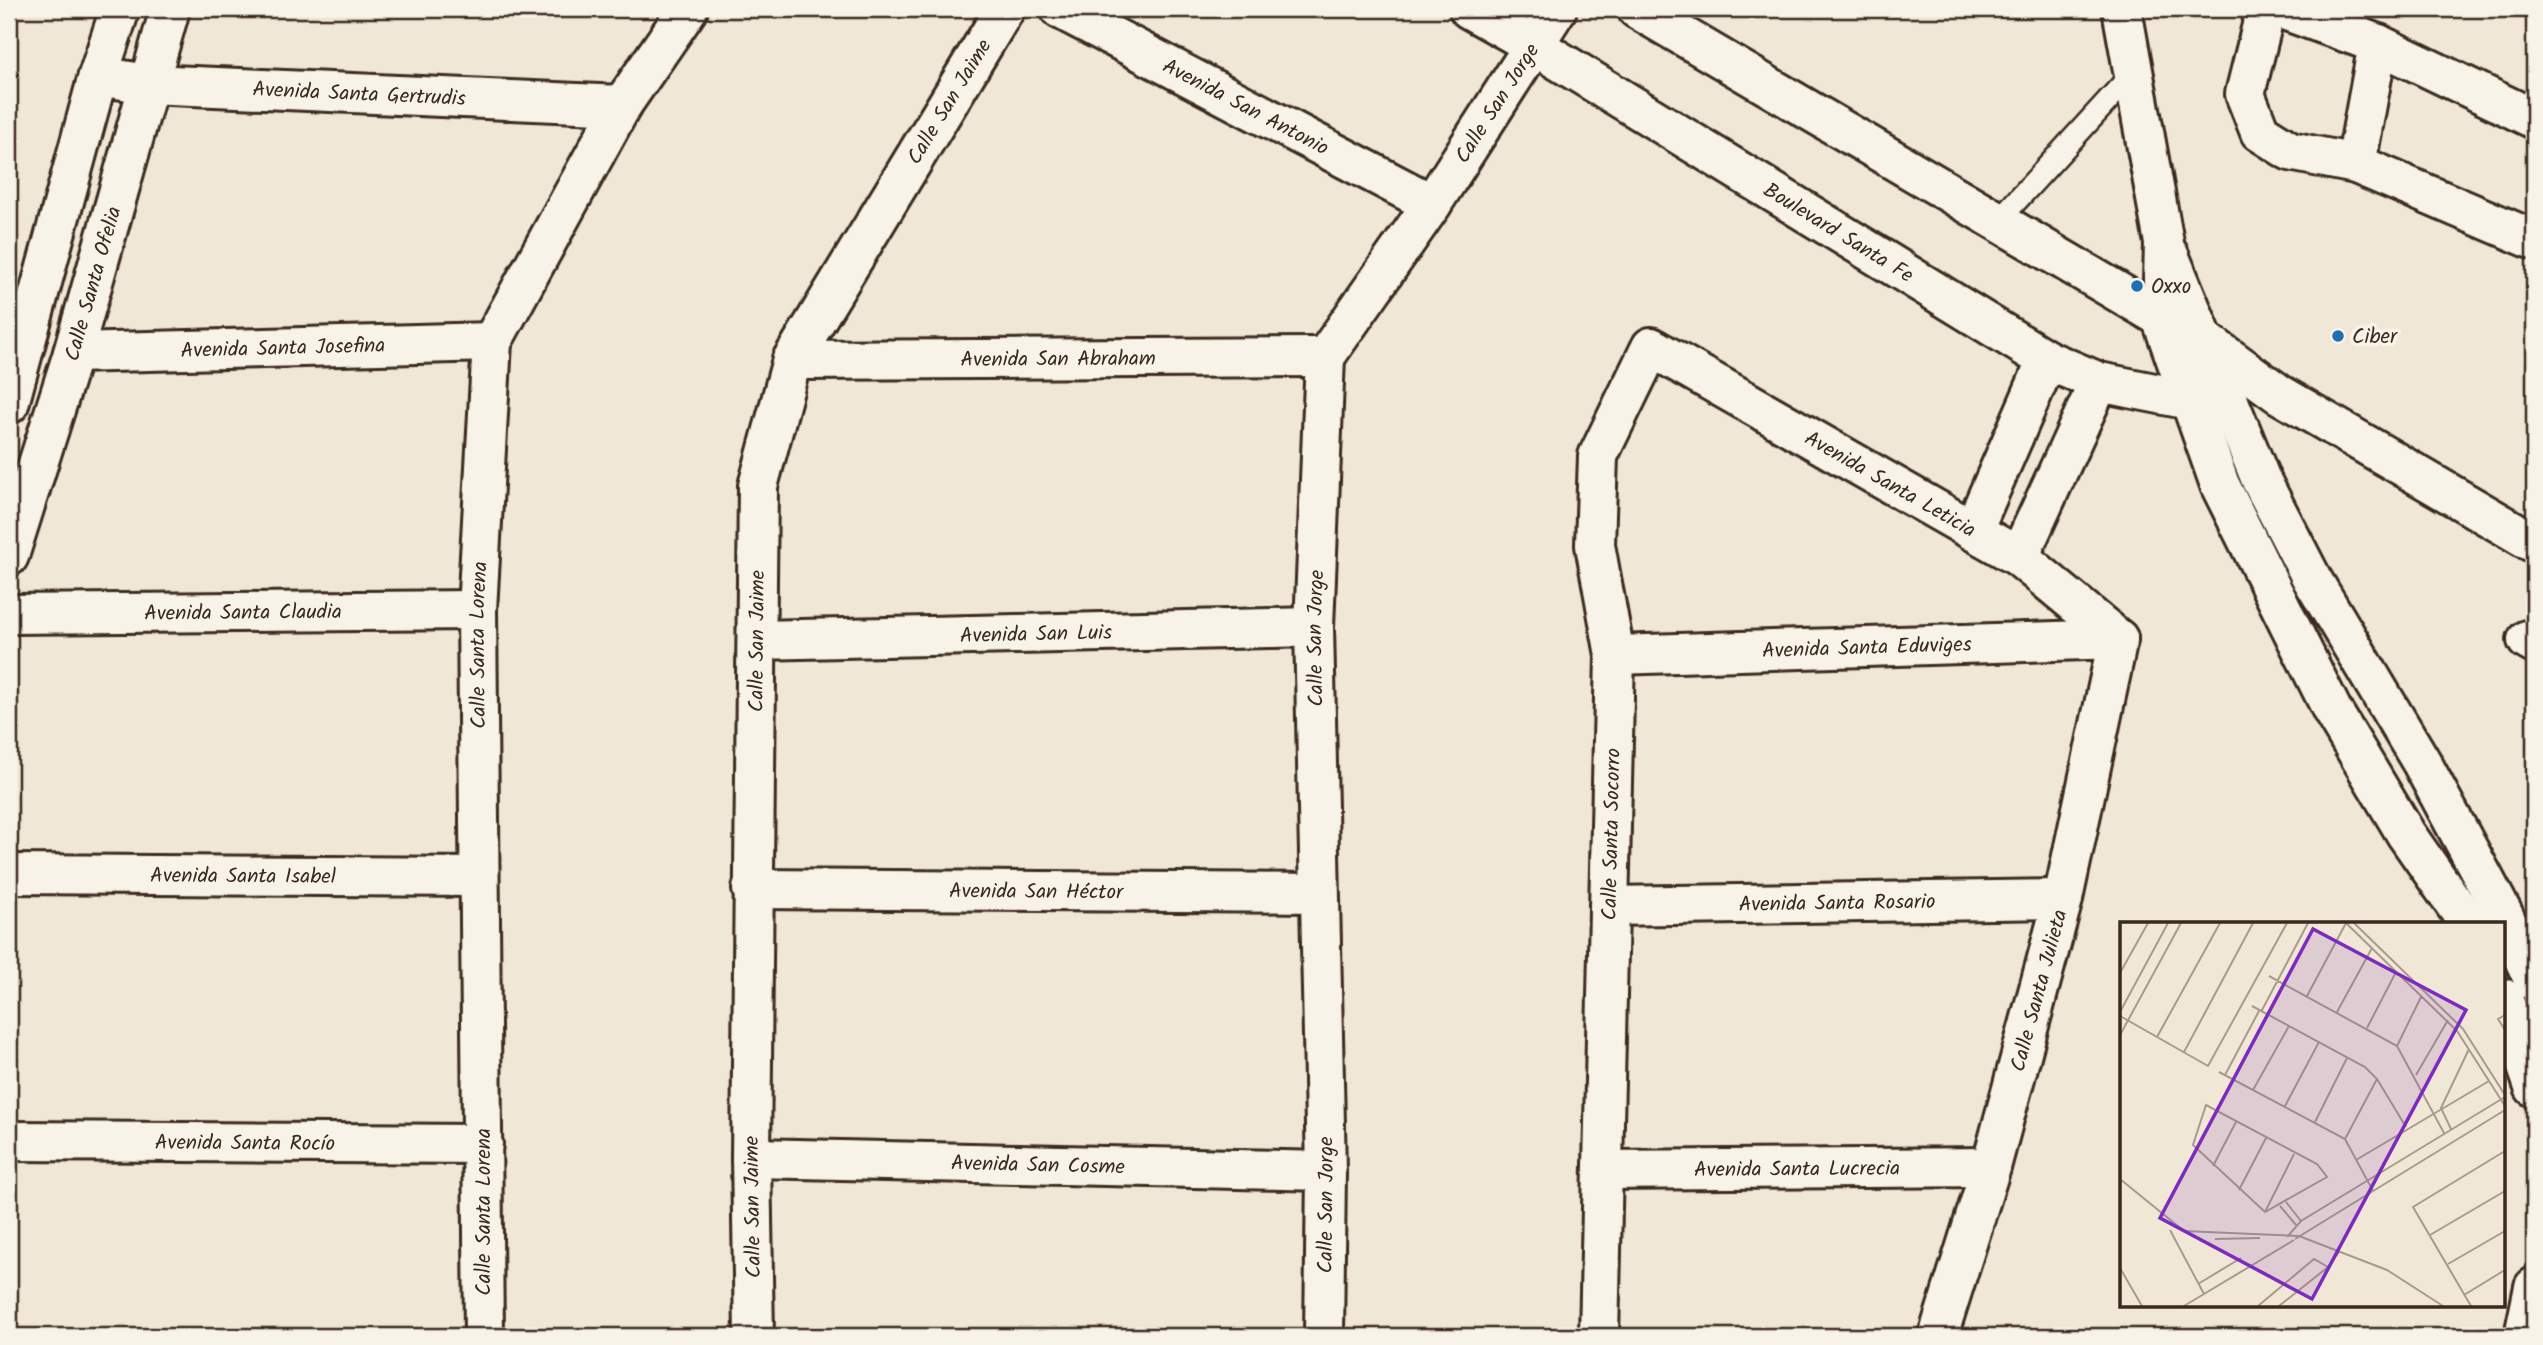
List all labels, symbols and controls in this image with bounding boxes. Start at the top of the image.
street label: Calle San Jaime [899,32,1001,172]
street label: Calle San Jorge [1447,37,1549,170]
street label: Avenida San Antonio [1156,50,1334,165]
street label: Avenida Santa Gertrudis [252,74,467,116]
street label: Boulevard Santa Fe [1756,175,1920,293]
street label: Calle Santa Ofelia [56,203,132,366]
place label: Oxxo [2151,271,2191,304]
marker: Oxxo [2129,278,2145,294]
place label: Ciber [2352,321,2398,354]
marker: Ciber [2330,328,2346,344]
street label: Avenida Santa Josefina [180,330,386,368]
street label: Avenida San Abraham [960,343,1156,377]
street label: Avenida Santa Leticia [1798,423,1982,547]
street label: Calle Santa Lorena [462,560,498,729]
street label: Calle San Jaime [741,569,775,712]
street label: Calle San Jorge [1299,569,1334,707]
street label: Avenida Santa Claudia [144,596,342,631]
street label: Avenida San Luis [959,617,1112,653]
street label: Avenida Santa Eduviges [1762,629,1972,668]
street label: Calle Santa Socorro [1594,748,1631,921]
street label: Avenida Santa Isabel [150,860,336,894]
street label: Avenida San Héctor [949,875,1124,910]
street label: Avenida Santa Rosario [1738,886,1936,922]
street label: Calle Santa Julieta [2002,906,2077,1076]
inset map [2120,922,2504,1306]
street label: Avenida Santa Rocío [155,1127,335,1161]
street label: Calle Santa Lorena [468,1128,501,1296]
street label: Calle San Jaime [736,1135,771,1278]
street label: Calle San Jorge [1310,1136,1344,1274]
street label: Avenida San Cosme [951,1148,1126,1184]
street label: Avenida Santa Lucrecia [1694,1153,1900,1187]

